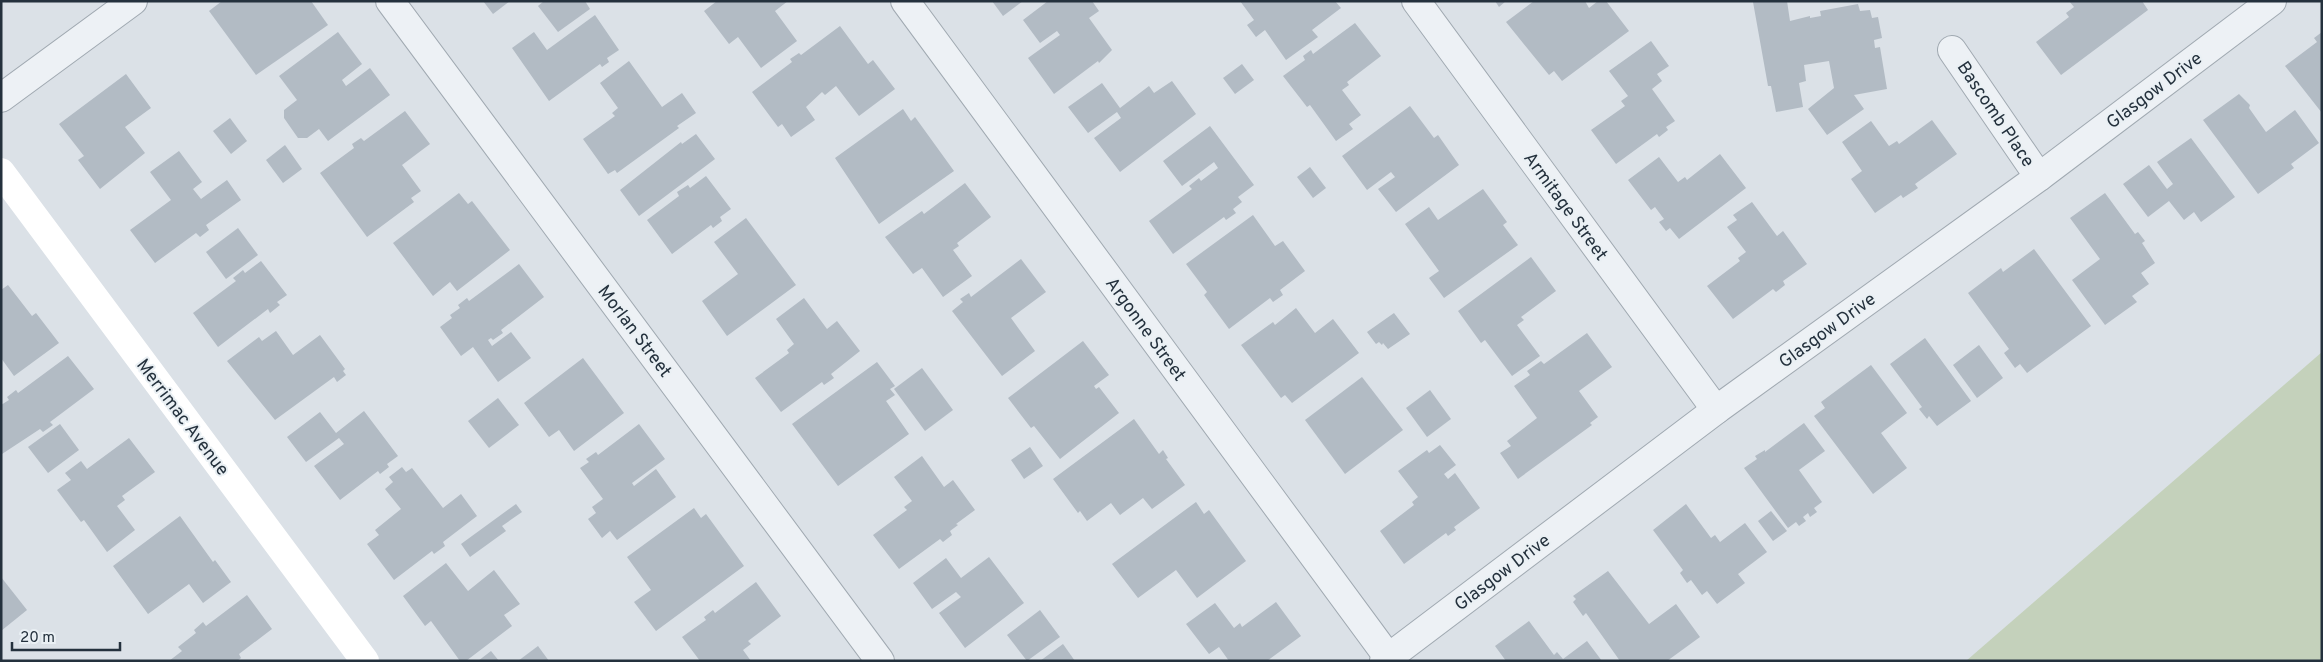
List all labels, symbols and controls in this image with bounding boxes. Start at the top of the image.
street label: Glasgow Drive [2102,48,2208,135]
street label: Bascomb Place [1951,57,2039,172]
street label: Armitage Street [1518,148,1612,266]
street label: Argonne Street [1099,273,1190,386]
street label: Morlan Street [592,281,676,383]
street label: Glasgow Drive [1775,288,1881,374]
street label: Merrimac Avenue [130,355,233,481]
street label: Glasgow Drive [1450,530,1556,617]
scale bar [12,620,120,652]
text: 20 m [20,629,55,648]

